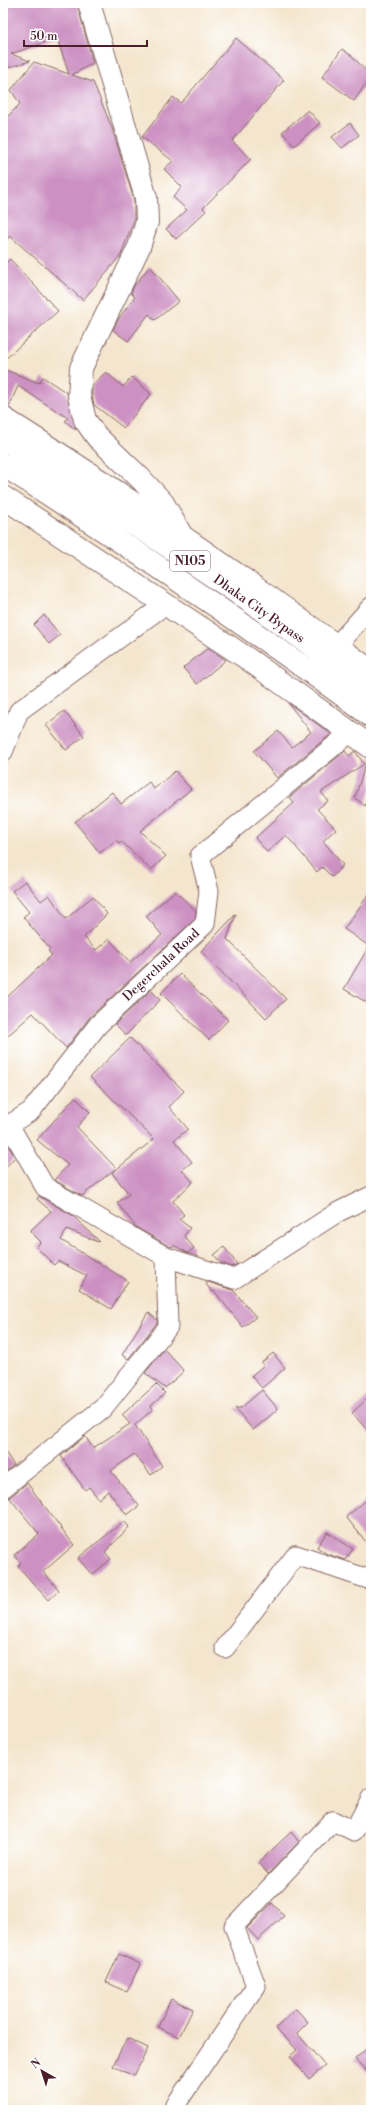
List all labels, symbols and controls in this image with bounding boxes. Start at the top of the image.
scale bar [24,22,147,48]
text: 50 m [30,29,58,44]
road number: N105 [170,551,210,571]
street label: Dhaka City Bypass [210,571,308,647]
street label: Degerchala Road [119,925,203,1005]
north arrow [22,2051,62,2091]
text: N [29,2056,44,2072]

